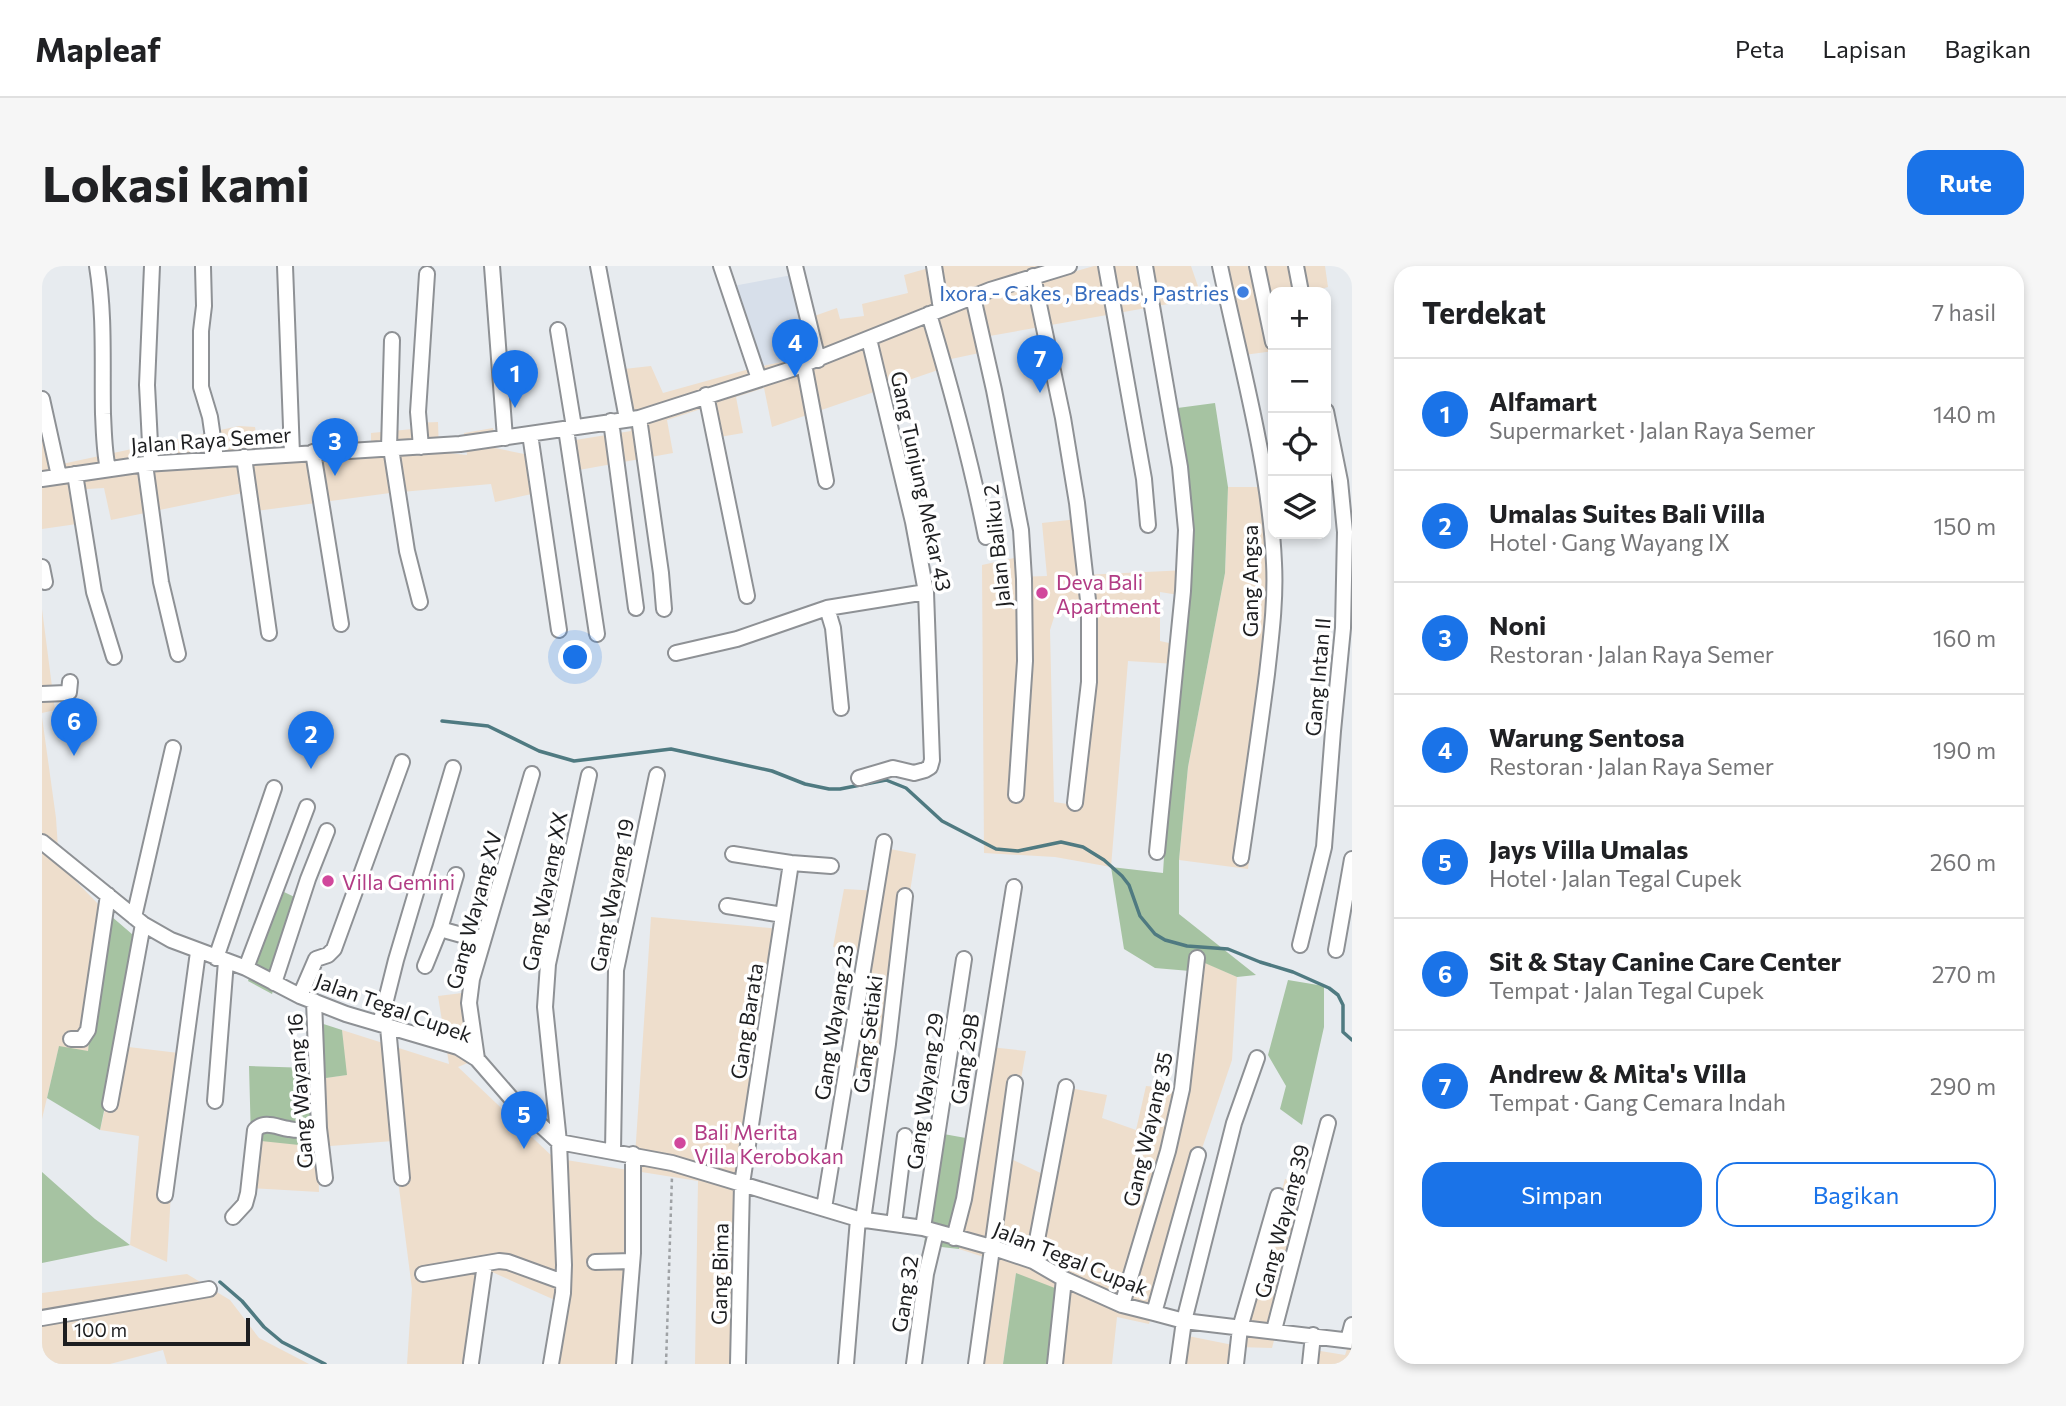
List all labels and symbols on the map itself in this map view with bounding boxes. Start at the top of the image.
place label: Ixora - Cakes , Breads , Pastries [939,280,1229,305]
marker: Ixora - Cakes , Breads , Pastries [1235,284,1251,300]
pin: 4 [772,319,818,377]
pin: 7 [1017,335,1063,393]
pin: 1 [492,350,538,408]
street label: Gang Tunjung Mekar 43 [886,369,958,593]
pin: 3 [312,418,358,476]
street label: Jalan Raya Semer [130,421,292,457]
street label: Jalan Baliku 2 [977,483,1015,609]
street label: Gang Angsa [1237,525,1262,637]
place label: Deva Bali Apartment [1056,569,1161,618]
marker: Deva Bali Apartment [1034,585,1050,601]
street label: Gang Intan II [1299,617,1335,737]
your location [558,640,592,674]
pin: 6 [51,698,97,756]
pin: 2 [288,711,334,769]
street label: Gang Wayang XX [516,809,572,973]
street label: Gang Wayang 19 [584,816,638,974]
street label: Gang Wayang XV [440,828,506,992]
place label: Villa Gemini [342,869,455,894]
marker: Villa Gemini [320,873,336,889]
street label: Gang Wayang 23 [808,942,858,1102]
street label: Gang Barata [724,961,768,1081]
street label: Jalan Tegal Cupek [312,967,476,1047]
street label: Gang Setiaki [847,974,887,1094]
street label: Gang Wayang 29 [901,1011,947,1171]
street label: Gang Wayang 16 [281,1012,317,1170]
street label: Gang 29B [944,1012,984,1106]
street label: Gang Wayang 35 [1117,1049,1177,1209]
pin: 5 [501,1091,547,1149]
place label: Bali Merita Villa Kerobokan [694,1119,844,1168]
marker: Bali Merita Villa Kerobokan [672,1135,688,1151]
street label: Gang Wayang 39 [1248,1141,1314,1301]
street label: Jalan Tegal Cupak [990,1216,1152,1300]
street label: Gang Bima [706,1223,732,1325]
street label: Gang 32 [886,1254,922,1334]
scale bar [63,1315,250,1347]

